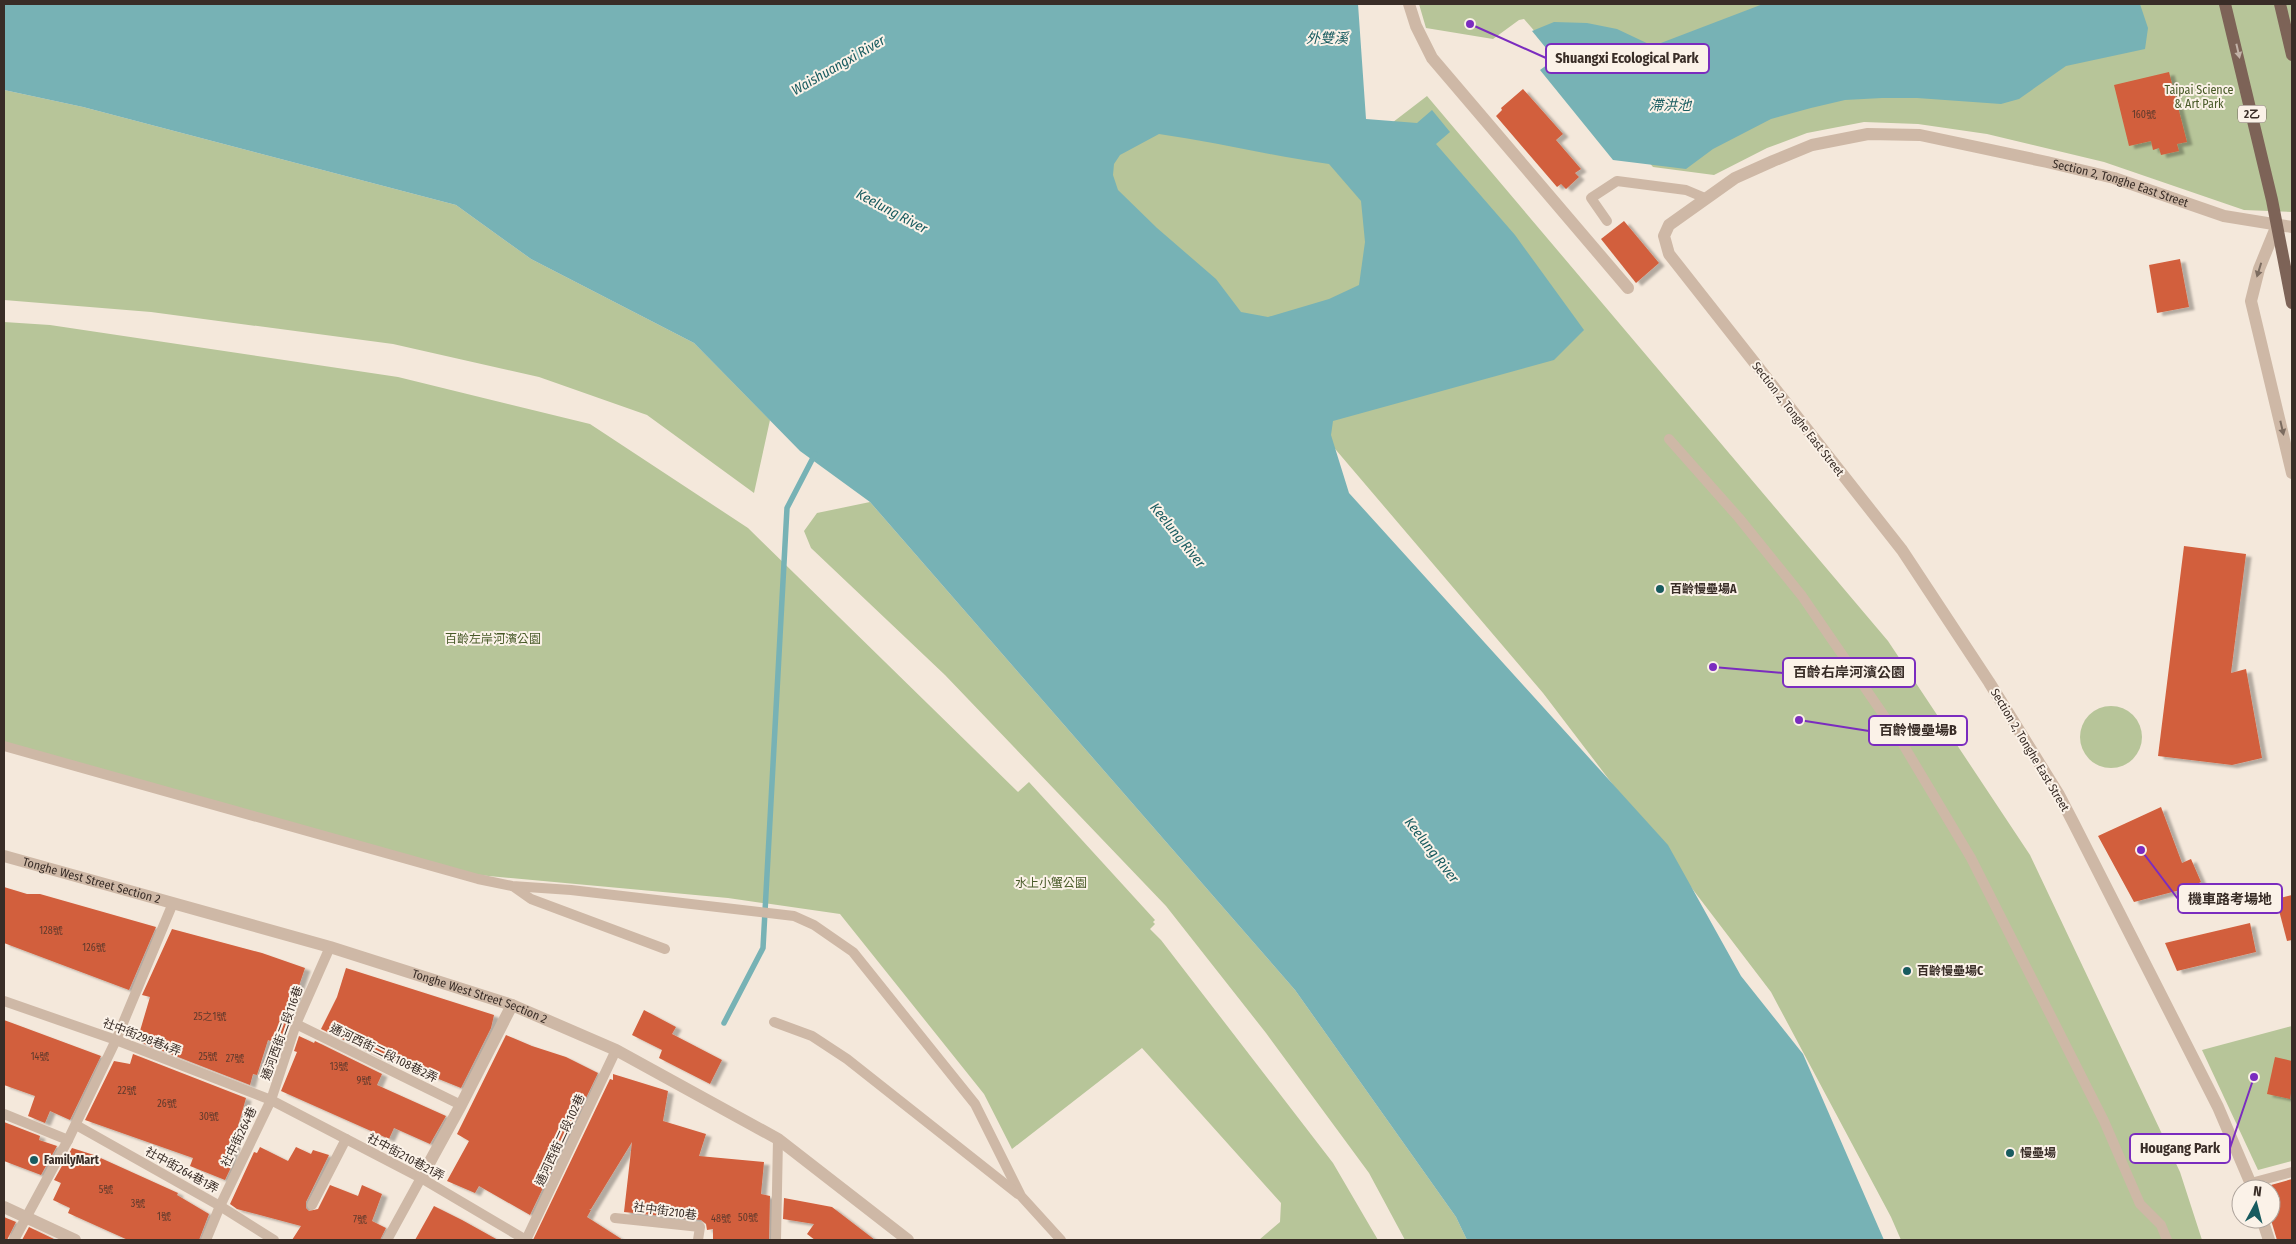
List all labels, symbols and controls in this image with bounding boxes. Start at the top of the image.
water label: 外雙溪 [1306,30,1350,47]
water label: Waishuangxi River [789,31,889,99]
one-way arrow [2234,43,2242,58]
callout: Shuangxi Ecological Park [1546,44,1709,73]
text: Shuangxi Ecological Park [1555,50,1700,67]
park label: Taipai Science & Art Park [2164,83,2234,111]
water label: 滯洪池 [1649,97,1693,114]
road number: 2乙 [2238,106,2266,122]
house number: 160號 [2132,109,2156,121]
street label: Section 2, Tonghe East Street [2051,157,2190,210]
water label: Keelung River [853,186,931,238]
one-way arrow [2255,263,2263,278]
street label: Section 2, Tonghe East Street [1749,359,1847,479]
one-way arrow [2278,421,2286,436]
water label: Keelung River [1146,500,1209,572]
place label: 百齡慢壘場A [1670,582,1737,596]
marker: 百齡慢壘場A [1654,583,1666,595]
park label: 百齡左岸河濱公園 [445,632,541,646]
callout: 百齡右岸河濱公園 [1783,658,1915,687]
text: 百齡右岸河濱公園 [1793,664,1905,681]
street label: Section 2, Tonghe East Street [1988,686,2072,814]
callout: 百齡慢壘場B [1869,716,1967,745]
text: 百齡慢壘場B [1879,722,1957,739]
water label: Keelung River [1401,814,1463,887]
street label: Tonghe West Street Section 2 [21,855,162,906]
park label: 水上小蟹公園 [1015,876,1087,890]
callout: 機車路考場地 [2178,884,2282,913]
text: 機車路考場地 [2188,891,2272,908]
house number: 128號 [39,925,63,937]
house number: 126號 [82,942,106,954]
place label: 百齡慢壘場C [1917,964,1984,978]
marker: 百齡慢壘場C [1901,965,1913,977]
street label: Tonghe West Street Section 2 [410,967,549,1026]
street label: 通河西街二段116巷 [258,984,306,1082]
house number: 25之1號 [194,1011,226,1023]
street label: 社中街298巷4弄 [101,1016,183,1058]
street label: 通河西街二段108巷2弄 [328,1021,440,1085]
house number: 14號 [31,1051,49,1063]
house number: 25號 [199,1051,218,1063]
house number: 27號 [226,1053,244,1065]
house number: 13號 [330,1061,348,1073]
house number: 9號 [357,1075,371,1087]
house number: 22號 [118,1085,136,1097]
street label: 通河西街二段102巷 [533,1092,587,1188]
house number: 26號 [157,1098,177,1110]
street label: 社中街264巷 [218,1105,260,1169]
house number: 30號 [199,1111,219,1123]
street label: 社中街210巷21弄 [365,1131,447,1183]
callout: Hougang Park [2130,1134,2230,1163]
text: Hougang Park [2140,1140,2221,1157]
street label: 社中街264巷1弄 [143,1144,221,1196]
place label: 慢壘場 [2020,1146,2056,1160]
marker: 慢壘場 [2004,1147,2016,1159]
place label: FamilyMart [44,1153,100,1167]
marker: FamilyMart [28,1154,40,1166]
north arrow [2231,1179,2281,1229]
text: N [2252,1183,2263,1201]
house number: 5號 [99,1184,113,1196]
house number: 3號 [131,1198,145,1210]
street label: 社中街210巷 [632,1200,698,1222]
house number: 1號 [157,1211,171,1223]
house number: 50號 [738,1212,758,1224]
house number: 48號 [711,1213,731,1225]
house number: 7號 [353,1214,367,1226]

